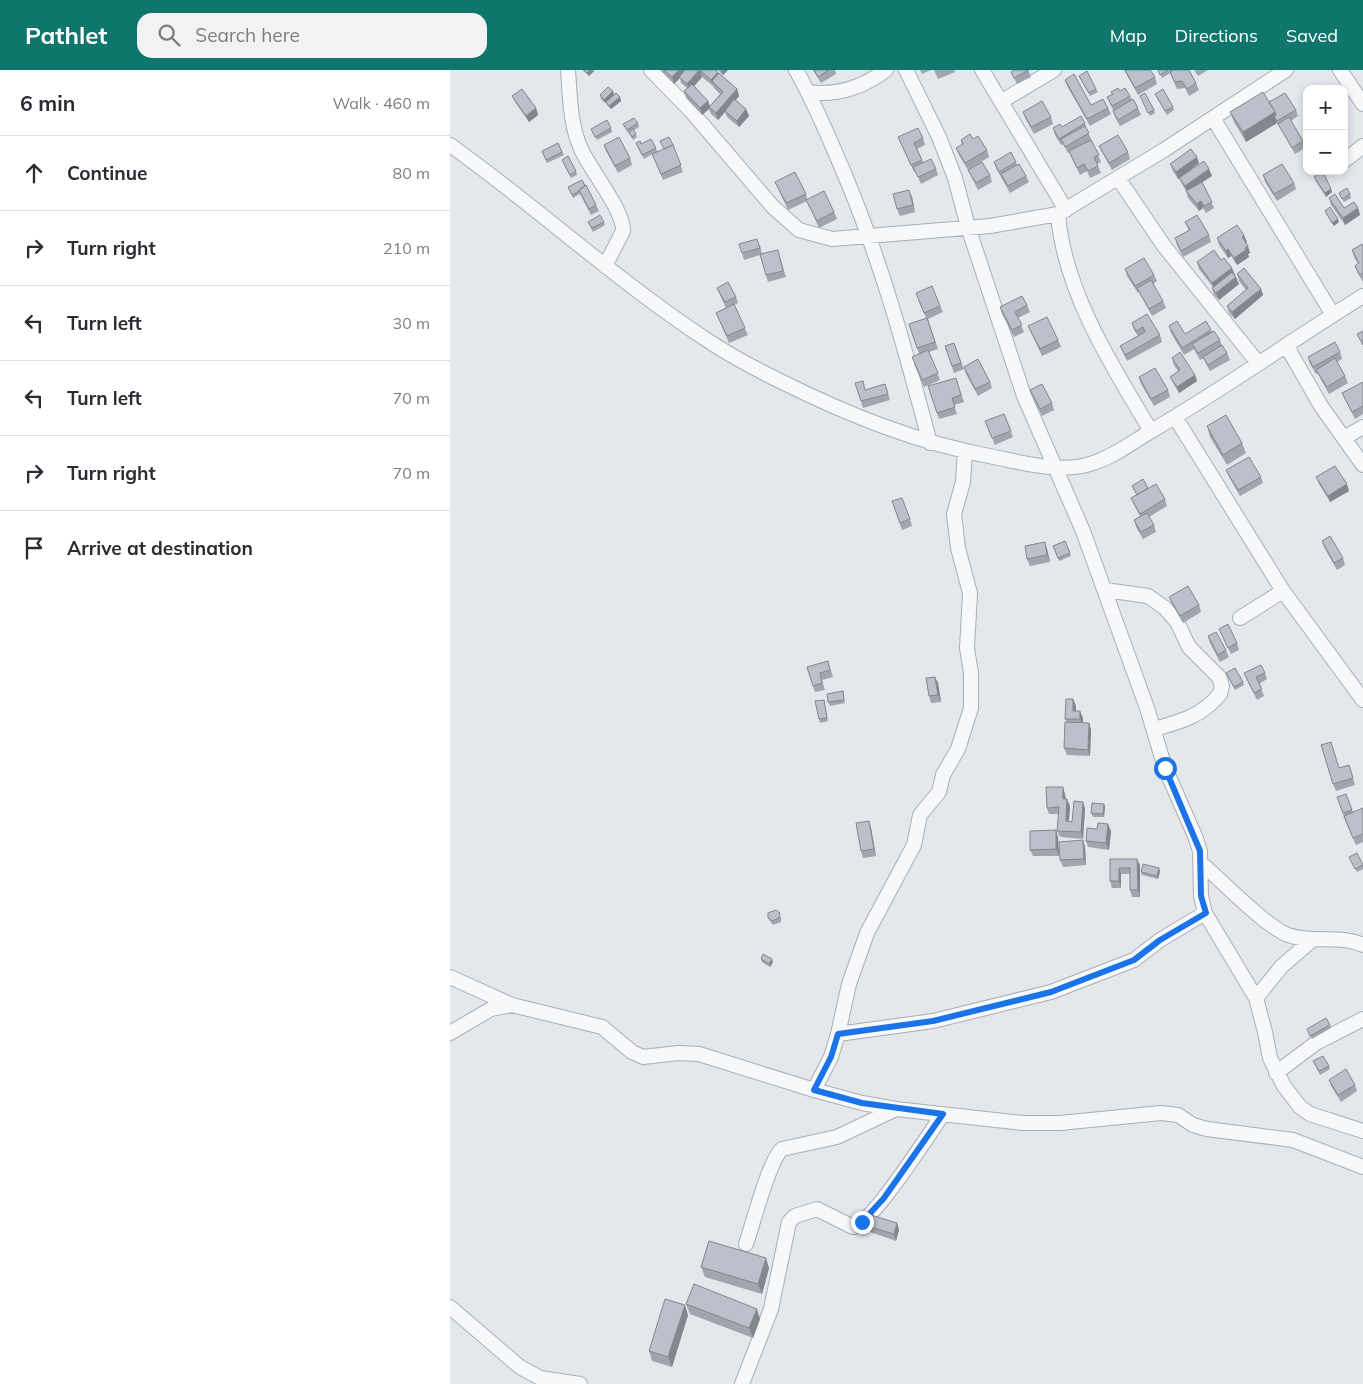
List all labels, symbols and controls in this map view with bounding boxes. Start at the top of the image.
search box [137,13,487,58]
text: Pathlet [25,20,107,50]
icon: search [155,21,183,49]
text: Search here [195,23,300,47]
text: Map [1110,24,1147,47]
text: Directions [1175,24,1258,47]
text: Saved [1286,24,1338,47]
map controls [1303,85,1348,175]
button: + [1303,85,1348,130]
text: 6 min [20,90,75,116]
text: Walk · 460 m [332,93,430,113]
button: − [1303,130,1348,175]
icon: ahead [20,159,48,187]
text: Continue [67,161,147,185]
text: 80 m [393,163,430,183]
icon: right [20,234,48,262]
text: Turn right [67,236,156,260]
text: 210 m [383,238,430,258]
icon: left [20,309,48,337]
text: Turn left [67,311,142,335]
text: 30 m [393,313,430,333]
icon: left [20,384,48,412]
text: Turn left [67,386,142,410]
text: 70 m [393,388,430,408]
icon: right [20,459,48,487]
text: Turn right [67,461,156,485]
text: 70 m [393,463,430,483]
icon: arrive [20,534,48,562]
text: Arrive at destination [67,536,253,560]
route start [1154,757,1177,780]
route end [851,1211,874,1234]

